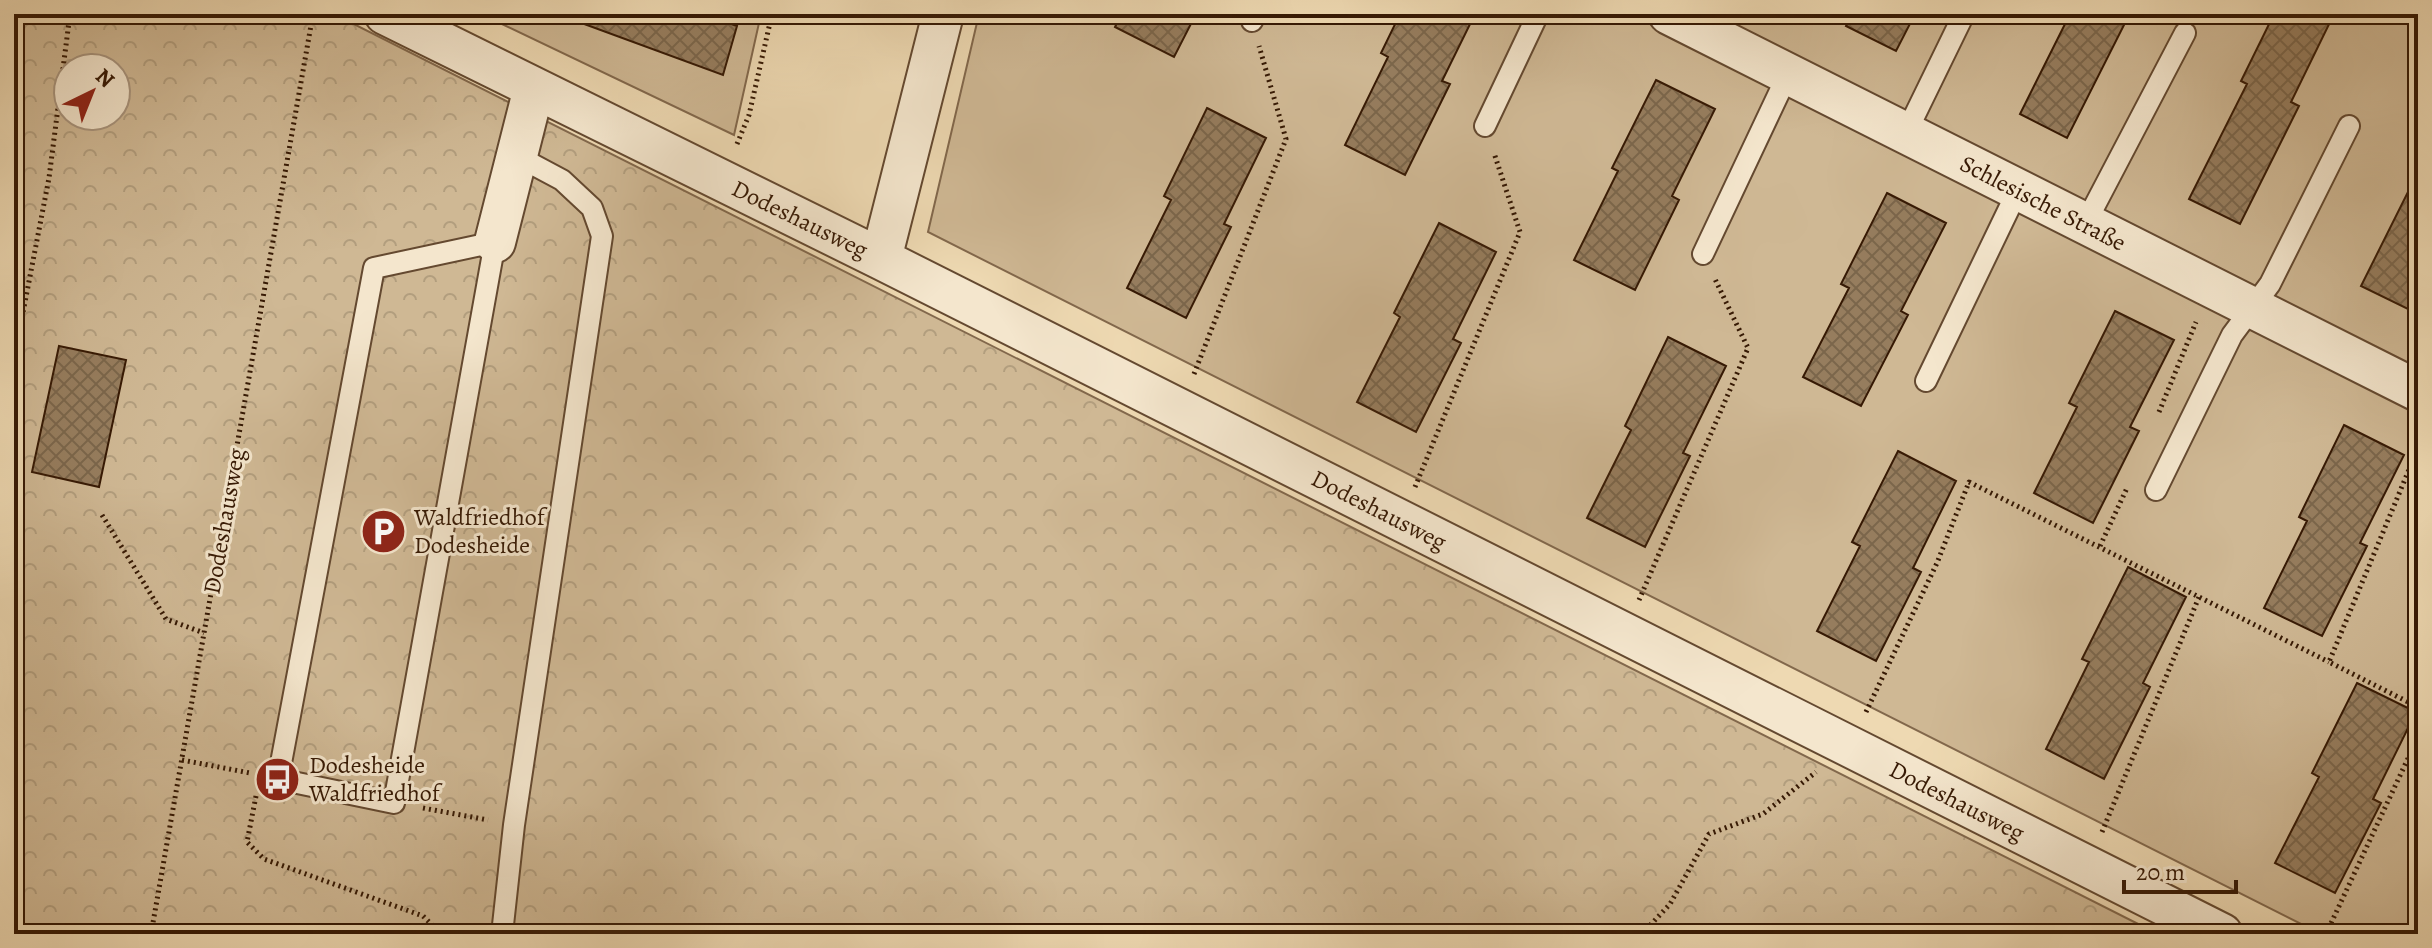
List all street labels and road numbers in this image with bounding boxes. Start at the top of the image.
street label: Schlesische Straße [1955,147,2131,259]
street label: Dodeshausweg [727,172,873,266]
street label: Dodeshausweg [195,445,253,597]
street label: Dodeshausweg [1306,462,1452,558]
street label: Dodeshausweg [1884,753,2030,849]

